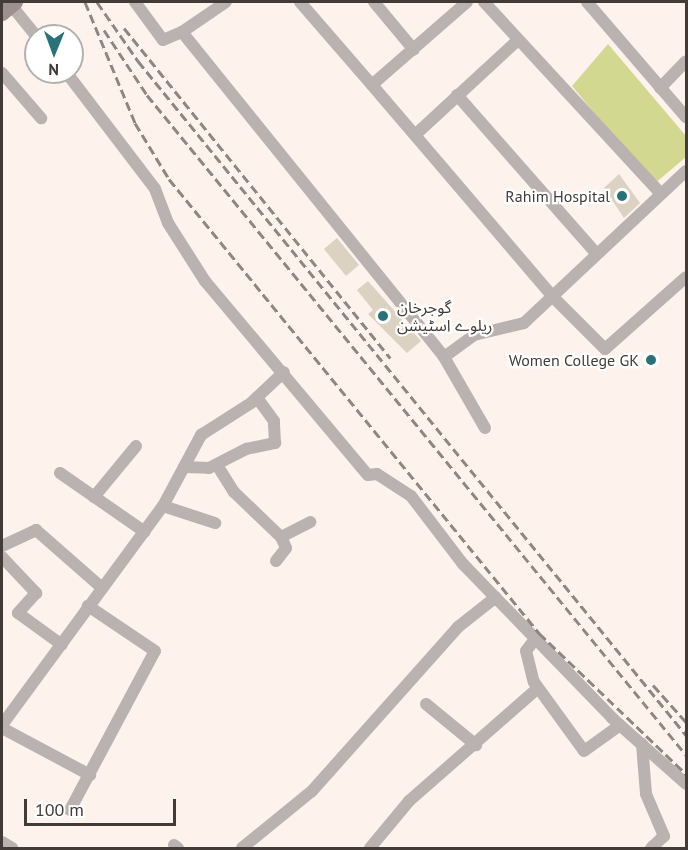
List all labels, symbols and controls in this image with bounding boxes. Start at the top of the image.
north arrow [24,24,84,84]
text: N [48,60,59,80]
place label: Rahim Hospital [505,186,610,206]
marker: Rahim Hospital [615,189,629,203]
place label: گوجرخان ریلوے اسٹیشن [397,297,492,335]
marker: گوجرخان ریلوے اسٹیشن [374,307,392,325]
place label: Women College GK [509,350,639,370]
marker: Women College GK [644,353,658,367]
scale bar [27,787,178,825]
text: 100 m [35,798,84,821]

